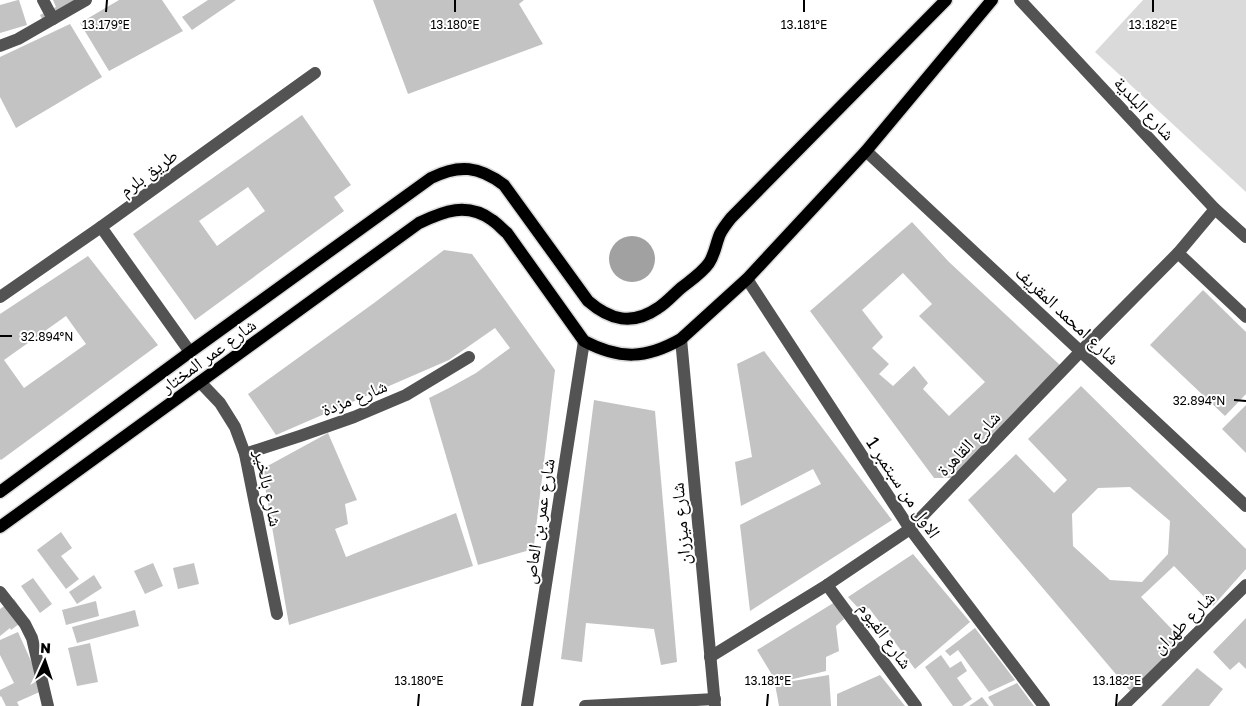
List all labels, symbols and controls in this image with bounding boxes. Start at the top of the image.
text: 13.179°E [82,17,130,32]
text: 13.180°E [430,17,480,32]
text: 13.181°E [781,17,827,32]
text: 13.182°E [1129,17,1177,32]
street label: شارع البلدية [1109,71,1180,145]
street label: طريق بلرم [115,143,183,202]
street label: شارع امحمد المقريف [1011,261,1125,370]
street label: شارع عمر المختار [155,313,261,398]
text: 32.894°N [21,329,73,344]
street label: شارع مزدة [318,374,390,421]
text: 32.894°N [1173,393,1225,408]
street label: شارع القاهرة [932,406,1005,481]
street label: الاول من سبتمبر 1 [861,432,946,542]
street label: شارع بالخير [249,447,288,529]
street label: شارع عمر بن العاص [517,457,560,586]
street label: شارع ميزران [665,482,696,566]
street label: شارع طهران [1147,586,1220,659]
street label: شارع الفيوم [853,597,918,674]
north arrow [20,636,70,686]
text: N [40,639,51,656]
text: 13.180°E [394,673,444,688]
text: 13.181°E [745,673,791,688]
text: 13.182°E [1093,673,1141,688]

